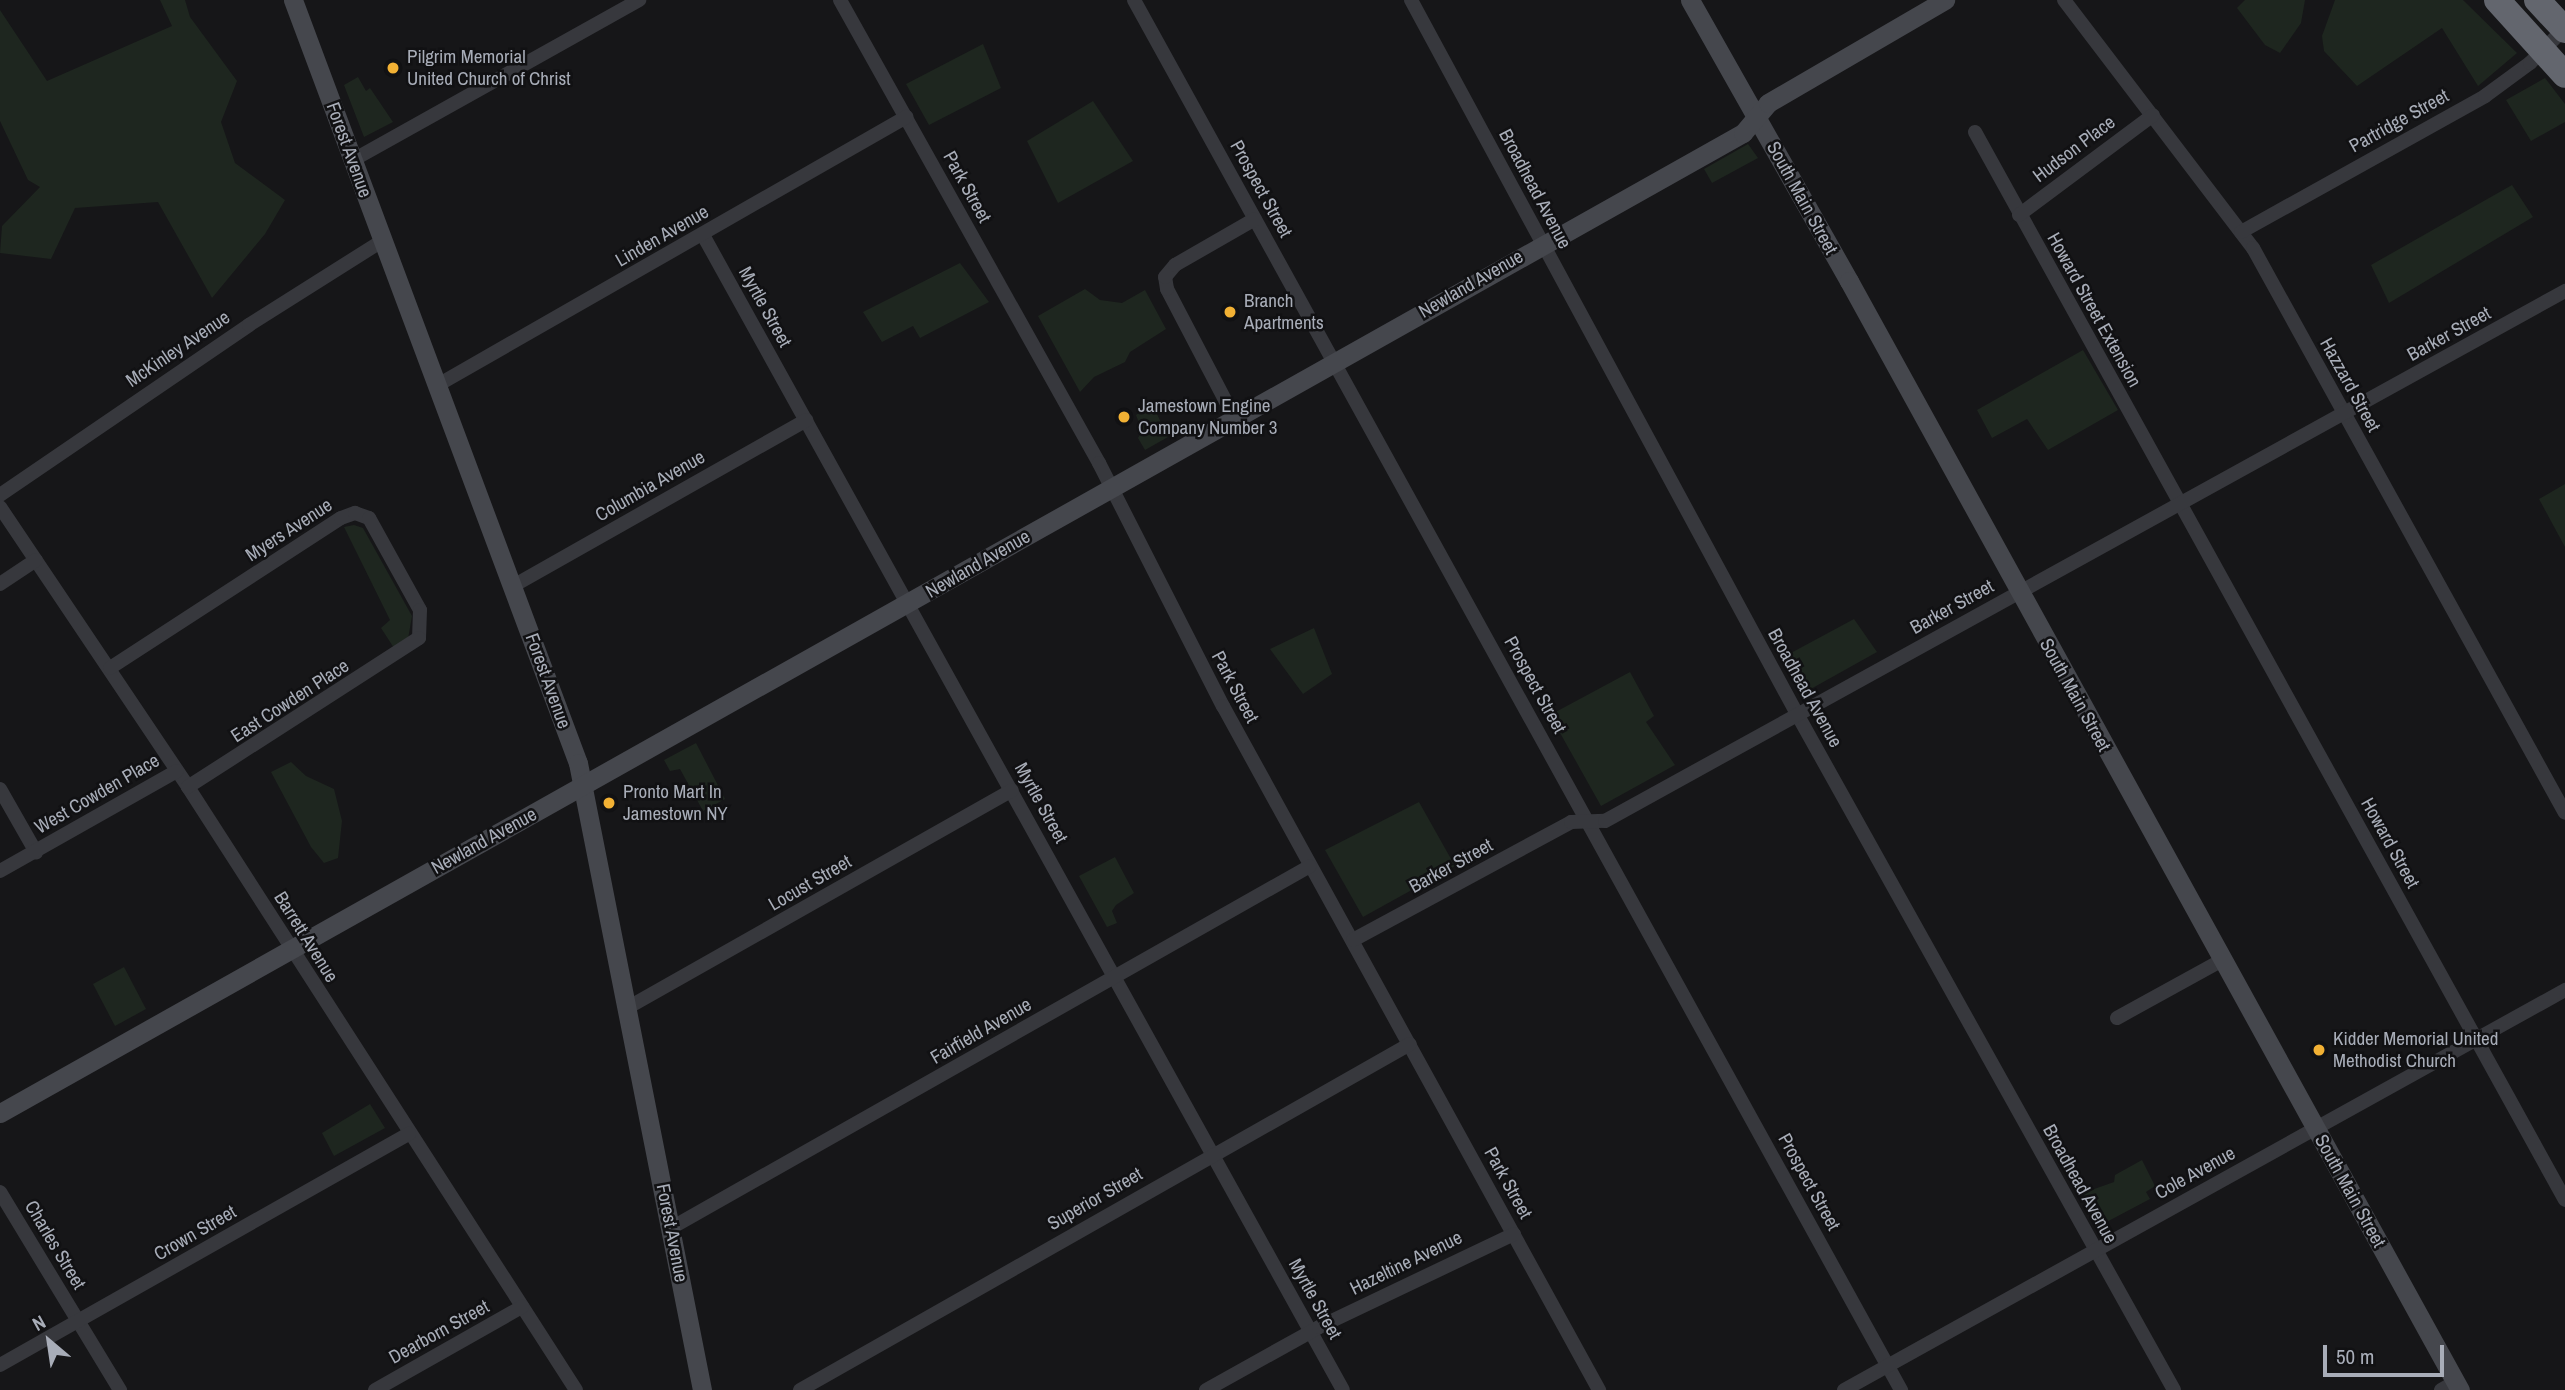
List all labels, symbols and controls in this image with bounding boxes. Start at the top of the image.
place label: Pilgrim Memorial United Church of Christ [407,46,571,90]
marker: Pilgrim Memorial United Church of Christ [385,60,401,76]
street label: Partridge Street [2345,84,2453,158]
street label: Forest Avenue [321,99,377,201]
street label: Hudson Place [2028,111,2120,187]
street label: Broadhead Avenue [1494,125,1576,253]
street label: Prospect Street [1225,137,1297,241]
street label: South Main Street [1762,138,1842,258]
street label: Park Street [938,147,996,227]
street label: Linden Avenue [611,200,713,272]
street label: Howard Street Extension [2042,229,2146,391]
street label: Newland Avenue [1414,245,1528,323]
street label: Myrtle Street [734,263,796,351]
place label: Branch Apartments [1244,290,1324,334]
street label: Barker Street [2403,302,2495,366]
marker: Branch Apartments [1222,304,1238,320]
street label: McKinley Avenue [121,306,235,392]
street label: Hazzard Street [2315,334,2385,436]
place label: Jamestown Engine Company Number 3 [1138,395,1277,439]
marker: Jamestown Engine Company Number 3 [1116,409,1132,425]
street label: Columbia Avenue [591,445,709,527]
street label: Myers Avenue [241,493,337,567]
street label: Newland Avenue [921,525,1035,603]
street label: Barker Street [1906,575,1998,639]
street label: Broadhead Avenue [1763,624,1847,752]
street label: Forest Avenue [520,630,576,732]
street label: Prospect Street [1499,633,1571,737]
street label: South Main Street [2035,635,2115,755]
street label: Park Street [1207,647,1263,727]
street label: East Cowden Place [227,654,353,748]
street label: West Cowden Place [31,749,163,839]
street label: Myrtle Street [1010,759,1072,847]
place label: Pronto Mart In Jamestown NY [623,781,728,825]
street label: Howard Street [2356,794,2424,892]
marker: Pronto Mart In Jamestown NY [601,795,617,811]
street label: Newland Avenue [427,803,541,879]
street label: Barker Street [1405,834,1497,898]
street label: Locust Street [765,850,855,916]
street label: Barrett Avenue [269,887,343,987]
street label: Fairfield Avenue [926,993,1036,1069]
place label: Kidder Memorial United Methodist Church [2333,1028,2498,1072]
marker: Kidder Memorial United Methodist Church [2311,1042,2327,1058]
street label: Broadhead Avenue [2038,1120,2122,1248]
street label: Prospect Street [1773,1130,1845,1234]
street label: South Main Street [2310,1131,2390,1251]
street label: Cole Avenue [2151,1141,2239,1205]
street label: Park Street [1479,1143,1537,1223]
street label: Superior Street [1044,1163,1146,1235]
street label: Forest Avenue [651,1182,693,1284]
street label: Charles Street [20,1196,90,1294]
street label: Crown Street [150,1200,240,1266]
street label: Hazeltine Avenue [1346,1226,1466,1300]
street label: Myrtle Street [1284,1255,1346,1343]
street label: Dearborn Street [385,1295,493,1369]
north arrow [14,1306,84,1376]
text: N [28,1309,50,1337]
scale bar [2327,1330,2448,1374]
text: 50 m [2336,1342,2374,1371]

